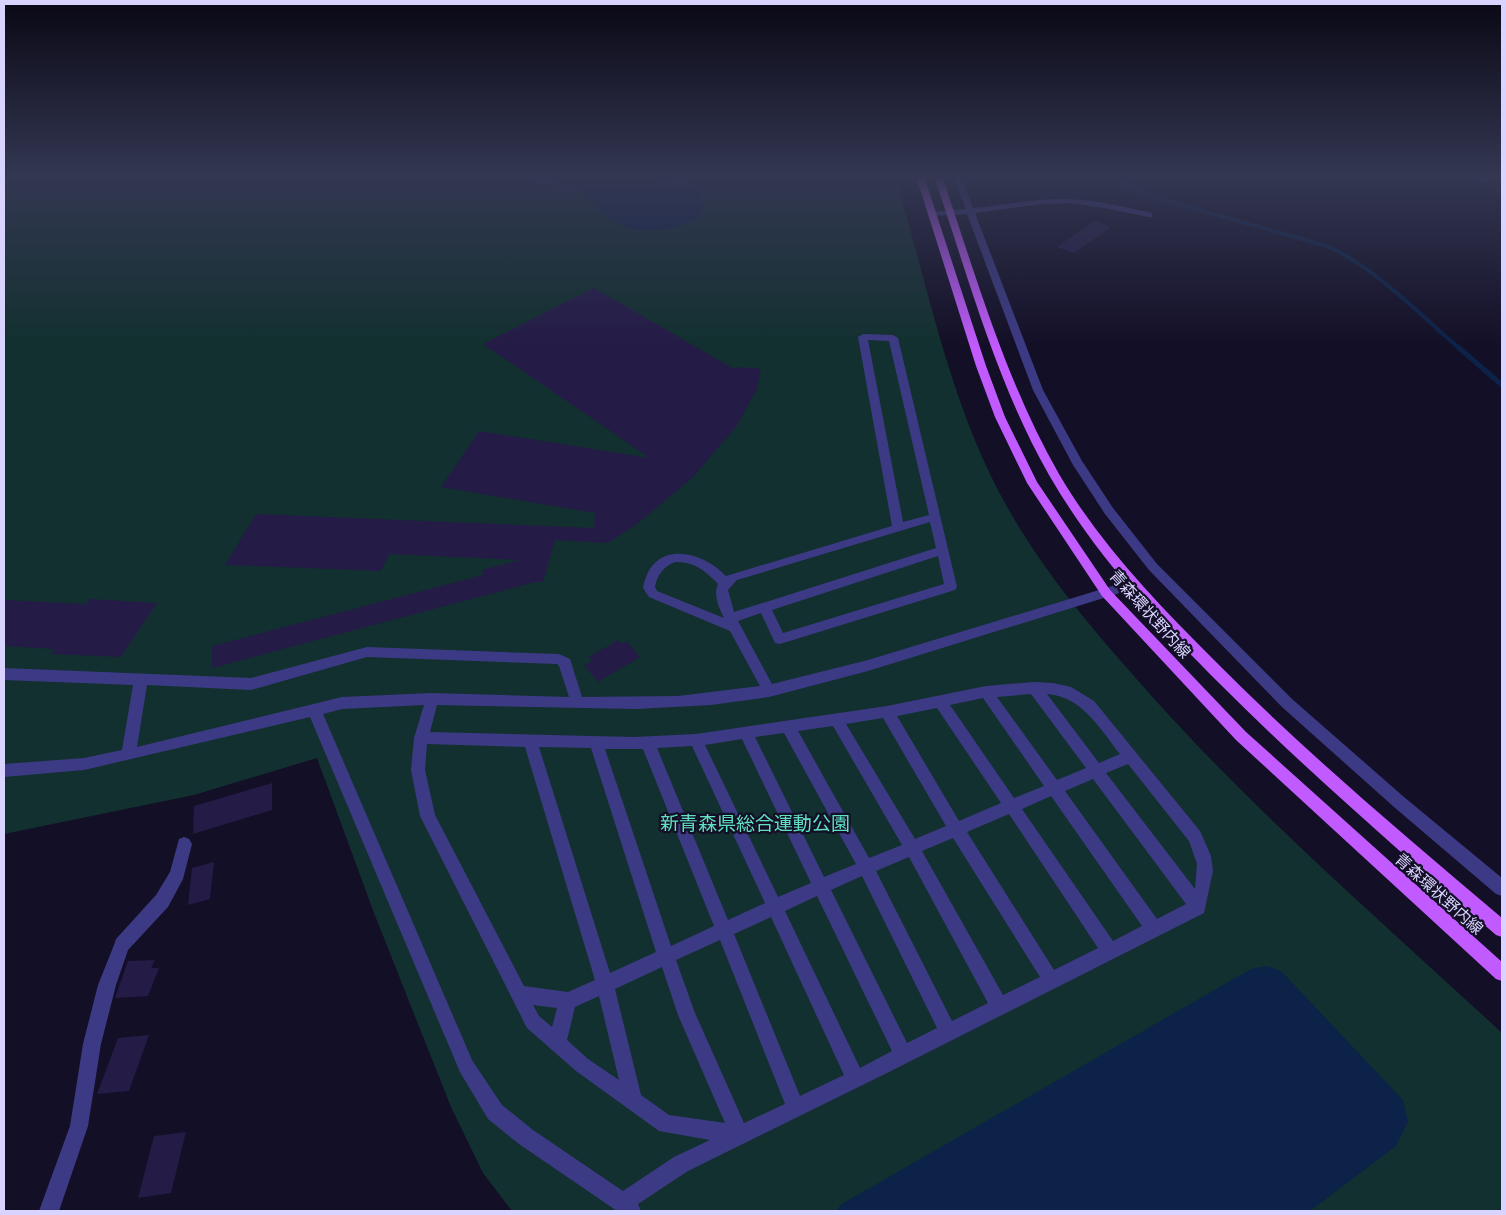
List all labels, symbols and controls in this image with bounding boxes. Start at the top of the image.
street label: 青森環状野内線 [1105,565,1195,663]
park label: 新青森県総合運動公園 [660,811,850,836]
street label: 青森環状野内線 [1390,849,1488,939]

